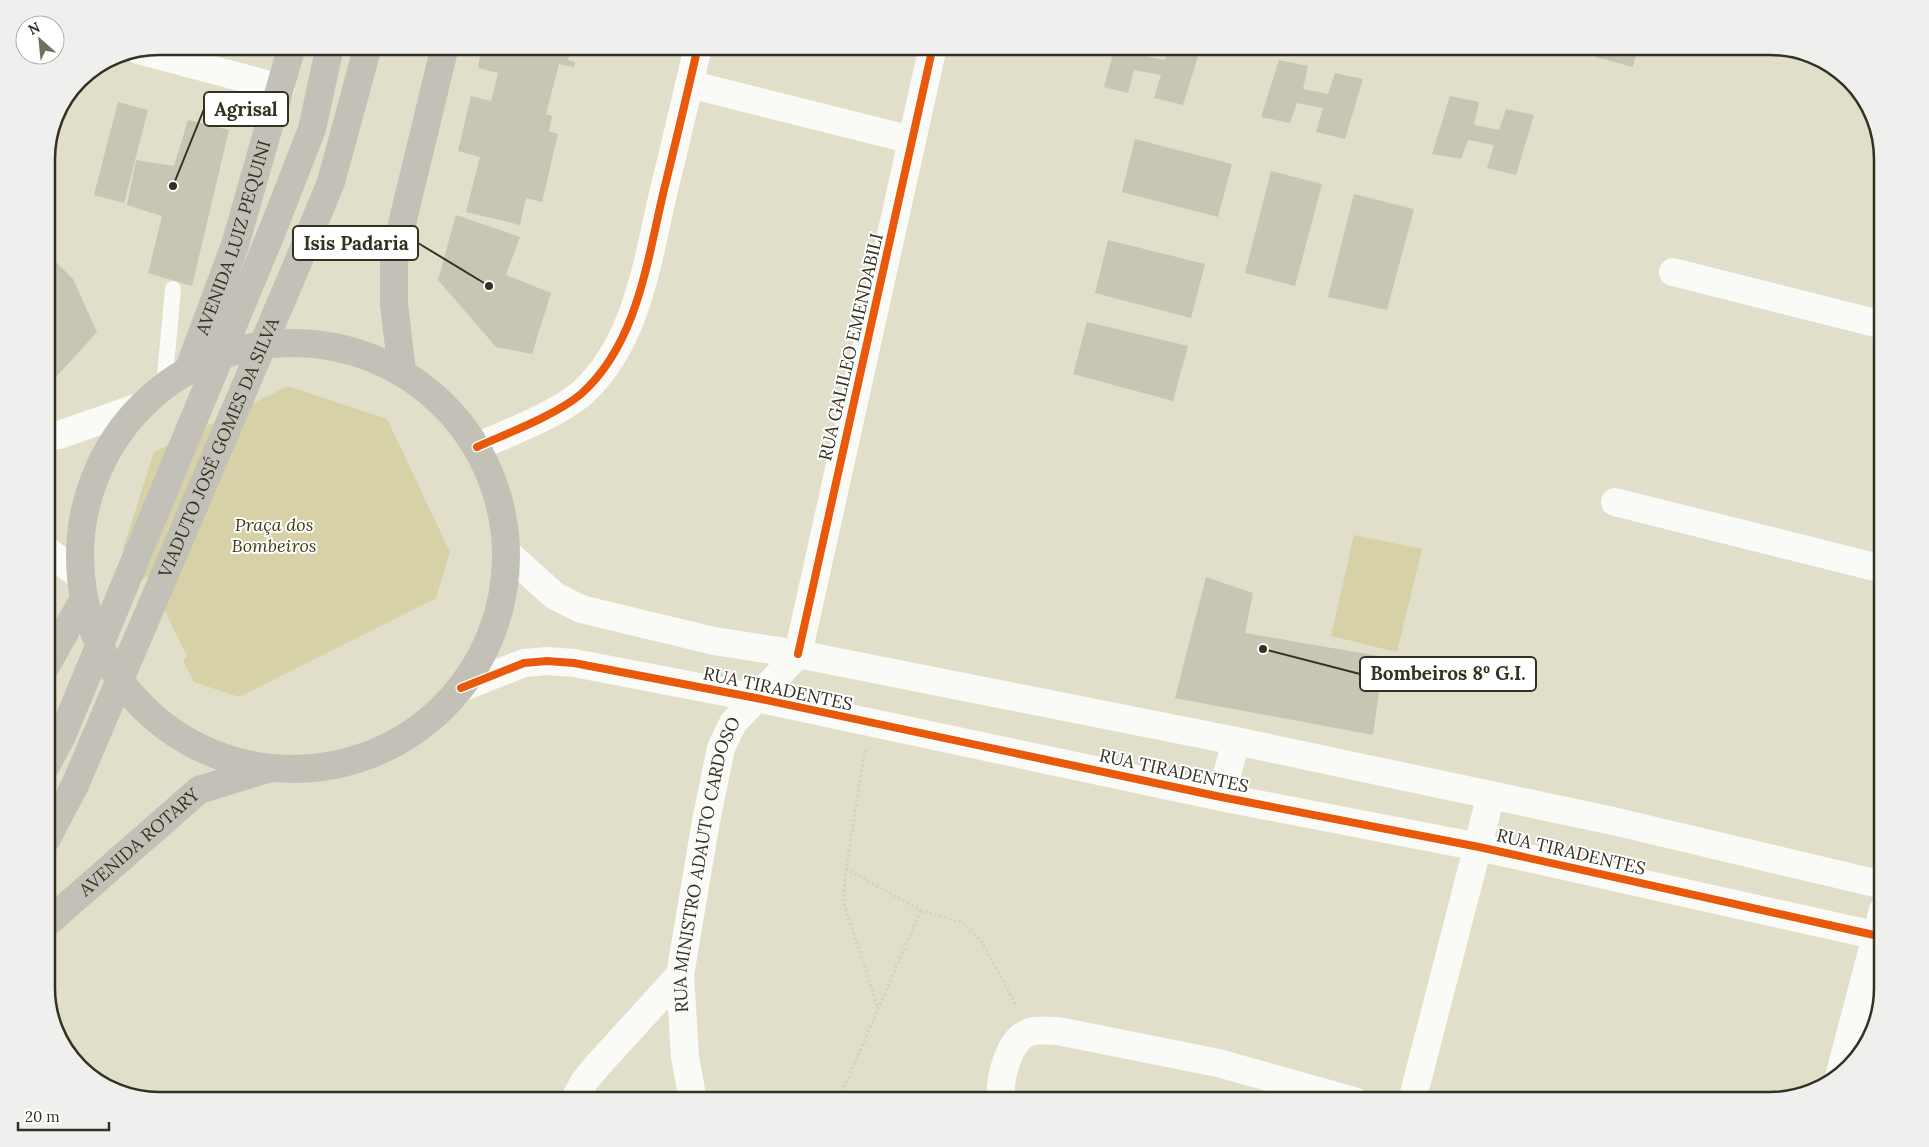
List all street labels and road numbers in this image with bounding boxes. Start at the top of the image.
street label: AVENIDA LUIZ PEQUINI [190,138,275,339]
street label: RUA GALILEO EMENDABILI [813,231,888,463]
street label: VIADUTO JOSÉ GOMES DA SILVA [152,313,284,582]
street label: RUA TIRADENTES [701,661,855,716]
street label: RUA MINISTRO ADAUTO CARDOSO [668,713,745,1013]
street label: RUA TIRADENTES [1097,743,1251,798]
street label: AVENIDA ROTARY [73,783,204,902]
street label: RUA TIRADENTES [1494,823,1648,880]

